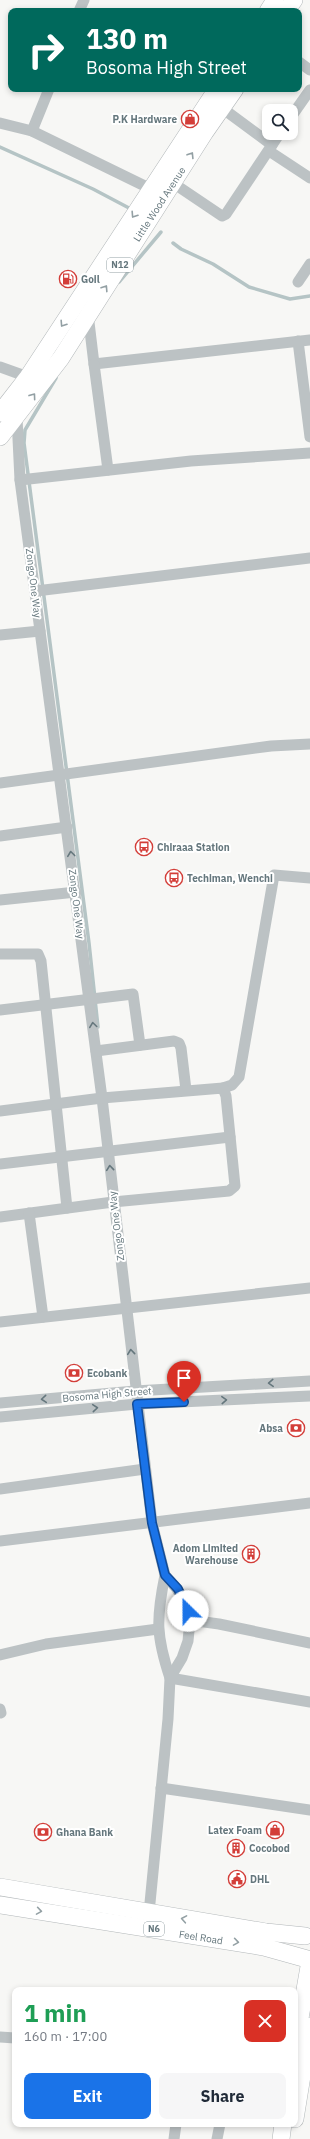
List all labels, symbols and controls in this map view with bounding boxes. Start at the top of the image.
text: 130 m [86,20,168,57]
icon: right [20,24,72,76]
text: Bosoma High Street [86,56,247,79]
map controls [262,104,298,140]
button: search [262,104,298,140]
shop icon: P.K Hardware [180,109,200,129]
place label: P.K Hardware [112,113,177,126]
one-way arrow [186,152,193,159]
street label: Little Wood Avenue [130,164,189,244]
one-way arrow [131,211,138,218]
road number: N12 [107,258,133,272]
fuel station icon: Goil [58,269,78,289]
place label: Goil [81,273,100,286]
one-way arrow [100,285,108,292]
one-way arrow [60,320,67,327]
one-way arrow [28,393,35,400]
street label: Zongo One Way [23,548,44,619]
bus stop icon: Chiraaa Station [134,837,154,857]
place label: Chiraaa Station [157,841,230,854]
one-way arrow [66,851,75,857]
bus stop icon: Techiman, Wenchi [164,868,184,888]
street label: Zongo One Way [66,869,87,940]
place label: Techiman, Wenchi [187,872,273,885]
one-way arrow [88,1022,97,1028]
one-way arrow [105,1165,114,1171]
street label: Zongo One Way [106,1190,127,1261]
one-way arrow [127,1349,136,1355]
pin [167,1361,201,1402]
bank icon: Ecobank [64,1363,84,1383]
place label: Ecobank [87,1367,127,1380]
icon: arrive [173,1367,195,1389]
one-way arrow [268,1379,274,1388]
street label: Bosoma High Street [62,1384,153,1405]
one-way arrow [41,1395,47,1404]
one-way arrow [221,1396,227,1404]
one-way arrow [92,1404,98,1413]
bank icon: Absa [286,1418,306,1438]
place label: Absa [259,1422,283,1435]
place label: Adom Limited Warehouse [173,1542,238,1567]
building icon: Adom Limited Warehouse [241,1544,261,1564]
position arrow [167,1590,209,1632]
shop icon: Latex Foam [265,1820,285,1840]
bank icon: Ghana Bank [33,1822,53,1842]
place label: Latex Foam [208,1824,262,1837]
place label: Ghana Bank [56,1826,113,1839]
building icon: Cocobod [226,1838,246,1858]
place label: Cocobod [249,1842,290,1855]
public building icon: DHL [227,1869,247,1889]
place label: DHL [250,1873,270,1886]
one-way arrow [35,1906,42,1915]
one-way arrow [180,1915,187,1923]
road number: N6 [144,1922,164,1936]
street label: Feel Road [178,1928,224,1947]
one-way arrow [233,1937,239,1946]
text: 1 min [24,1997,87,2029]
button: close [244,2000,286,2042]
text: 160 m · 17:00 [24,2028,107,2045]
button: Exit [24,2073,151,2119]
button: Share [159,2073,286,2119]

